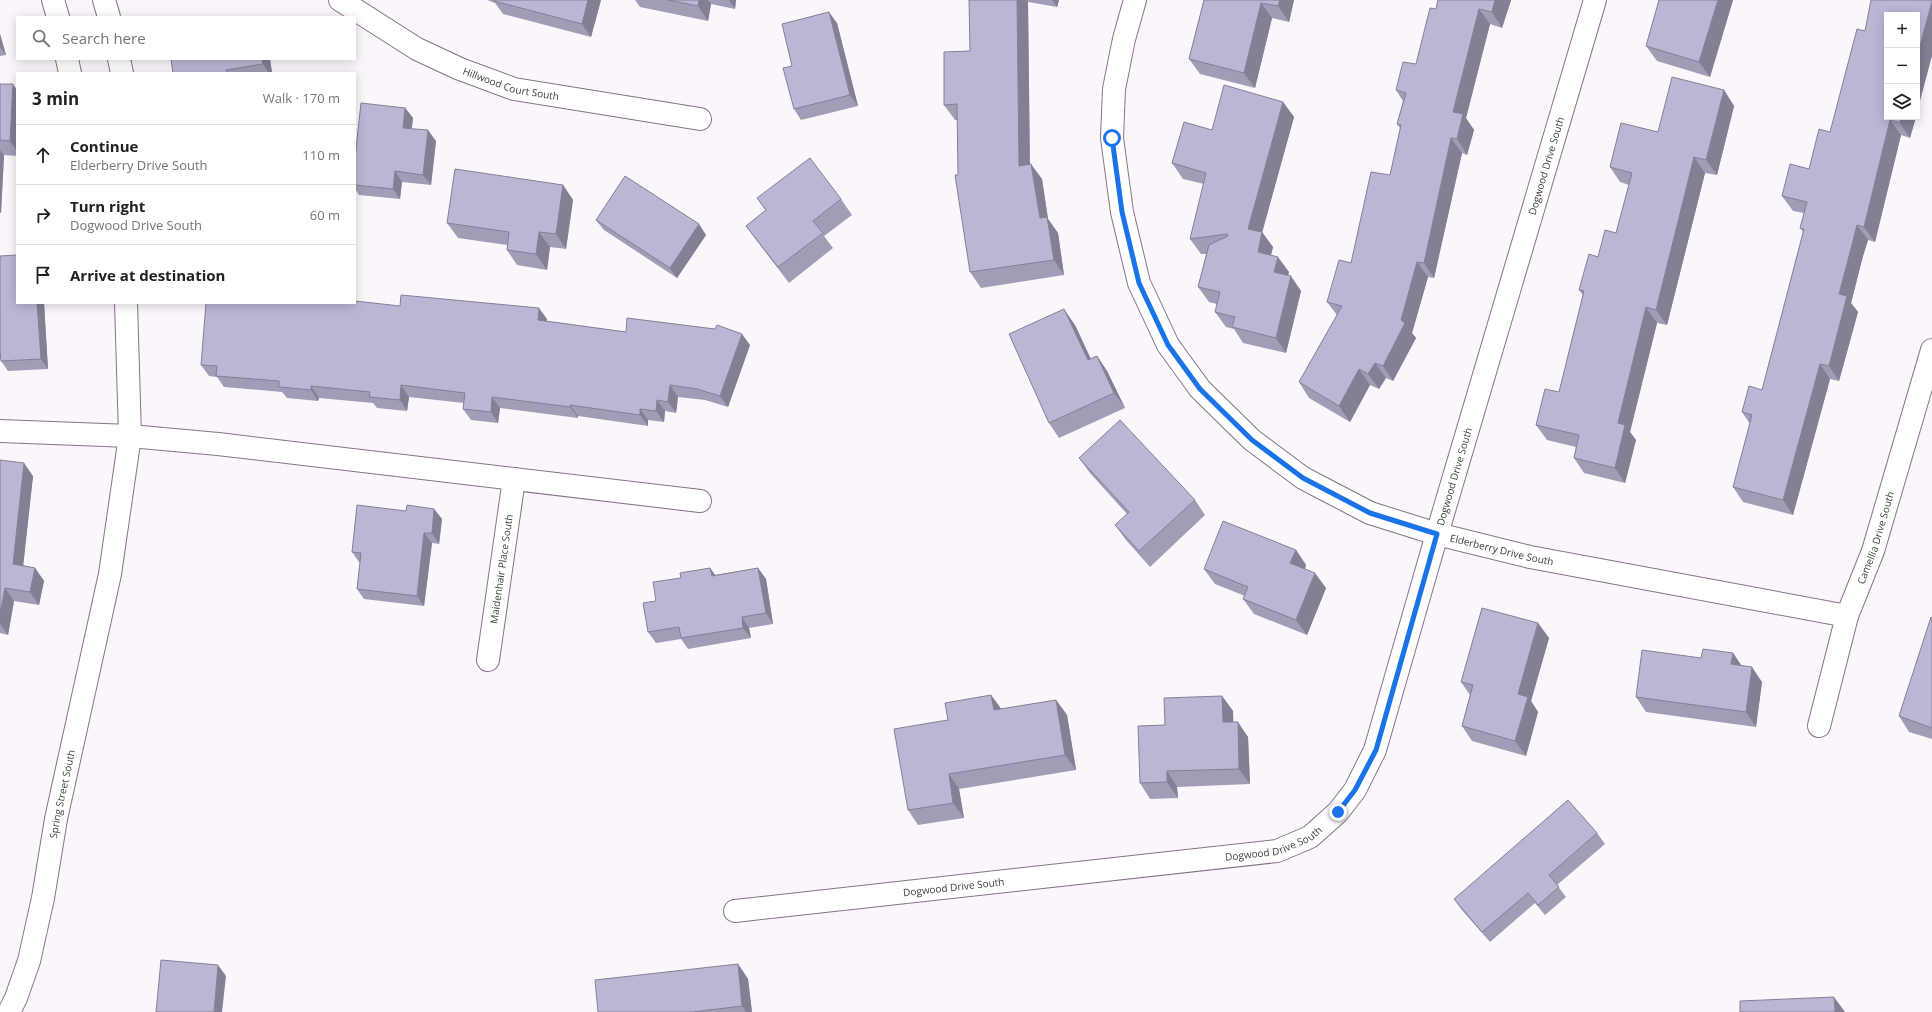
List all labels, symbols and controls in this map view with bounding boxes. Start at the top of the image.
map controls [1884,12,1920,120]
button: + [1884,12,1920,48]
search box [16,16,356,60]
icon: search [30,27,52,49]
text: Search here [62,28,146,48]
button: − [1884,48,1920,84]
street label: Hillwood Court South [461,64,560,103]
button: layers [1884,84,1920,120]
text: 3 min [32,87,79,110]
text: Walk · 170 m [263,89,340,107]
street label: Dogwood Drive South [1525,115,1567,216]
route start [1103,129,1121,147]
text: Continue [70,136,138,156]
icon: ahead [32,144,54,166]
text: 110 m [302,146,340,164]
text: Elderberry Drive South [70,156,208,174]
text: Turn right [70,196,145,216]
icon: right [32,204,54,226]
text: 60 m [310,206,340,224]
text: Dogwood Drive South [70,216,202,234]
icon: arrive [32,264,54,286]
text: Arrive at destination [70,265,225,285]
street label: Dogwood Drive South [1433,426,1475,527]
street label: Camellia Drive South [1853,490,1897,586]
street label: Maidenhair Place South [486,513,516,625]
street label: Elderberry Drive South [1449,530,1555,568]
street label: Spring Street South [46,748,78,840]
route end [1329,803,1347,821]
street label: Dogwood Drive South [1224,823,1325,864]
street label: Dogwood Drive South [902,874,1005,899]

